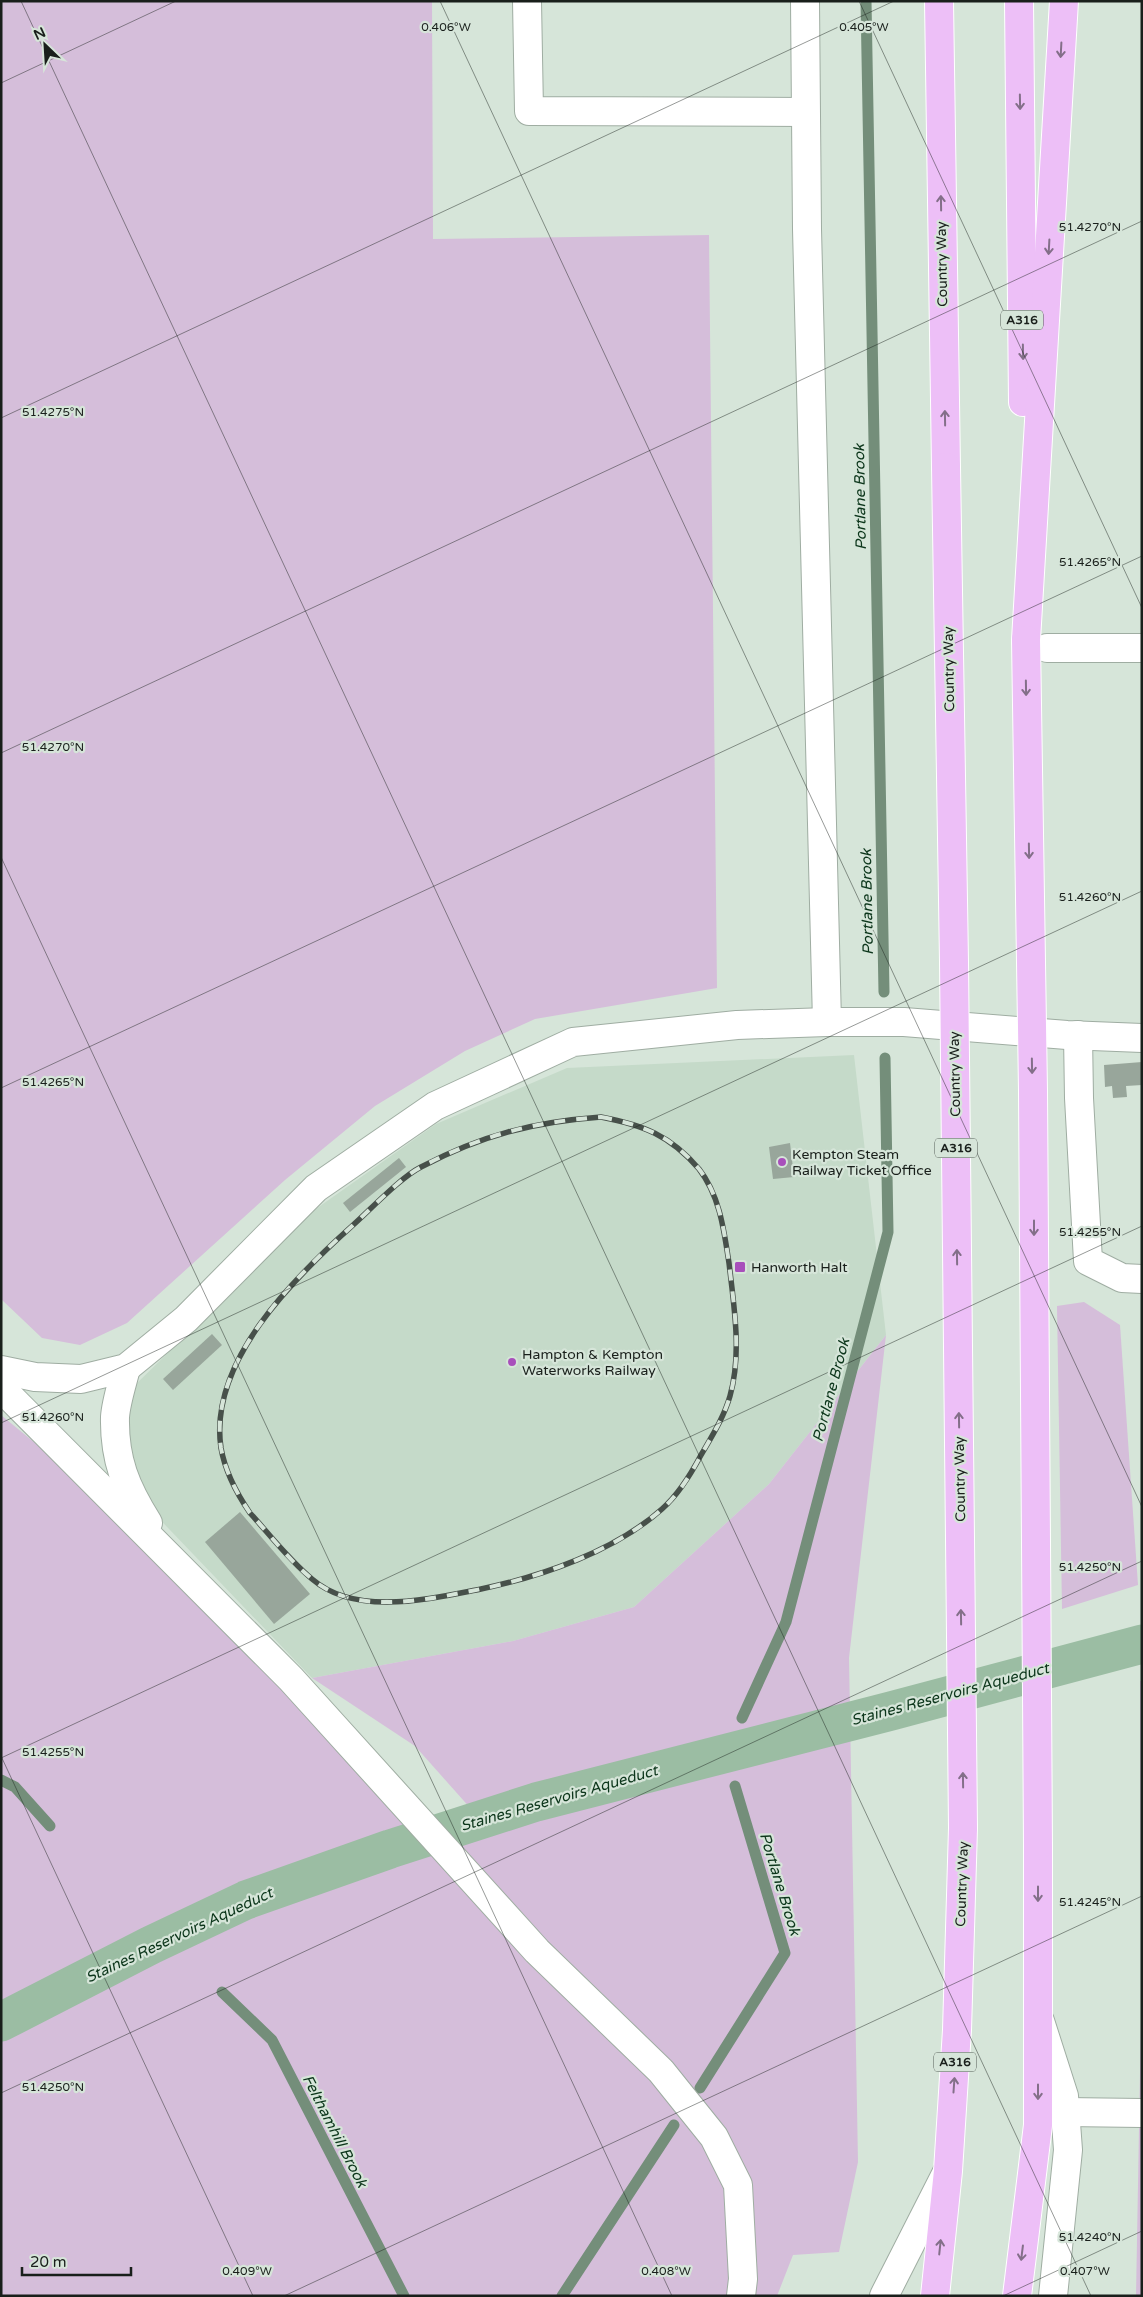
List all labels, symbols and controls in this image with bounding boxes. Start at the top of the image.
north arrow [20,20,70,70]
text: 0.406°W [421,20,471,34]
text: 0.405°W [839,20,889,34]
text: N [31,24,48,44]
one-way arrow [1056,42,1065,58]
one-way arrow [1015,94,1025,110]
one-way arrow [937,196,946,212]
text: 51.4270°N [1059,220,1121,234]
street label: Country Way [933,221,951,307]
one-way arrow [1045,239,1054,255]
road number: A316 [1001,310,1043,330]
one-way arrow [1018,344,1028,360]
text: 51.4275°N [22,405,84,419]
one-way arrow [940,411,950,427]
water label: Portlane Brook [850,442,870,550]
text: 51.4265°N [1059,555,1121,569]
street label: Country Way [940,626,958,712]
one-way arrow [1022,680,1031,696]
text: 51.4270°N [22,740,84,754]
one-way arrow [1024,842,1034,859]
water label: Portlane Brook [857,847,877,955]
text: 51.4260°N [1059,890,1121,904]
street label: Country Way [946,1031,964,1117]
one-way arrow [1027,1058,1037,1074]
text: 51.4265°N [22,1075,84,1089]
road number: A316 [935,1138,977,1158]
place label: Kempton Steam Railway Ticket Office [792,1146,932,1179]
marker: Kempton Steam Railway Ticket Office [776,1156,788,1168]
one-way arrow [1029,1220,1039,1236]
text: 51.4255°N [1059,1225,1121,1239]
one-way arrow [952,1249,962,1266]
place label: Hanworth Halt [751,1259,848,1276]
marker: Hanworth Halt [733,1260,747,1274]
water label: Portlane Brook [809,1335,854,1444]
place label: Hampton & Kempton Waterworks Railway [522,1346,663,1379]
marker: Hampton & Kempton Waterworks Railway [506,1356,518,1368]
text: 51.4260°N [22,1410,84,1424]
one-way arrow [954,1412,964,1428]
street label: Country Way [951,1436,969,1522]
text: 51.4250°N [1059,1560,1121,1574]
one-way arrow [956,1609,966,1626]
water label: Staines Reservoirs Aqueduct [849,1658,1053,1729]
text: 51.4255°N [22,1745,84,1759]
water label: Staines Reservoirs Aqueduct [458,1761,662,1835]
one-way arrow [958,1772,968,1788]
water label: Portlane Brook [756,1830,805,1939]
street label: Country Way [952,1840,972,1927]
water label: Staines Reservoirs Aqueduct [83,1883,277,1986]
one-way arrow [1033,1886,1043,1902]
text: 51.4245°N [1059,1895,1121,1909]
road number: A316 [934,2052,976,2072]
water label: Felthamhill Brook [299,2072,372,2192]
one-way arrow [949,2078,958,2094]
text: 51.4250°N [22,2080,84,2094]
one-way arrow [1033,2084,1043,2100]
text: 51.4240°N [1059,2230,1121,2244]
one-way arrow [935,2240,945,2256]
scale bar [22,2244,131,2276]
one-way arrow [1017,2245,1027,2261]
text: 20 m [30,2253,67,2271]
text: 0.409°W [222,2264,272,2278]
text: 0.408°W [641,2264,691,2278]
text: 0.407°W [1060,2264,1110,2278]

